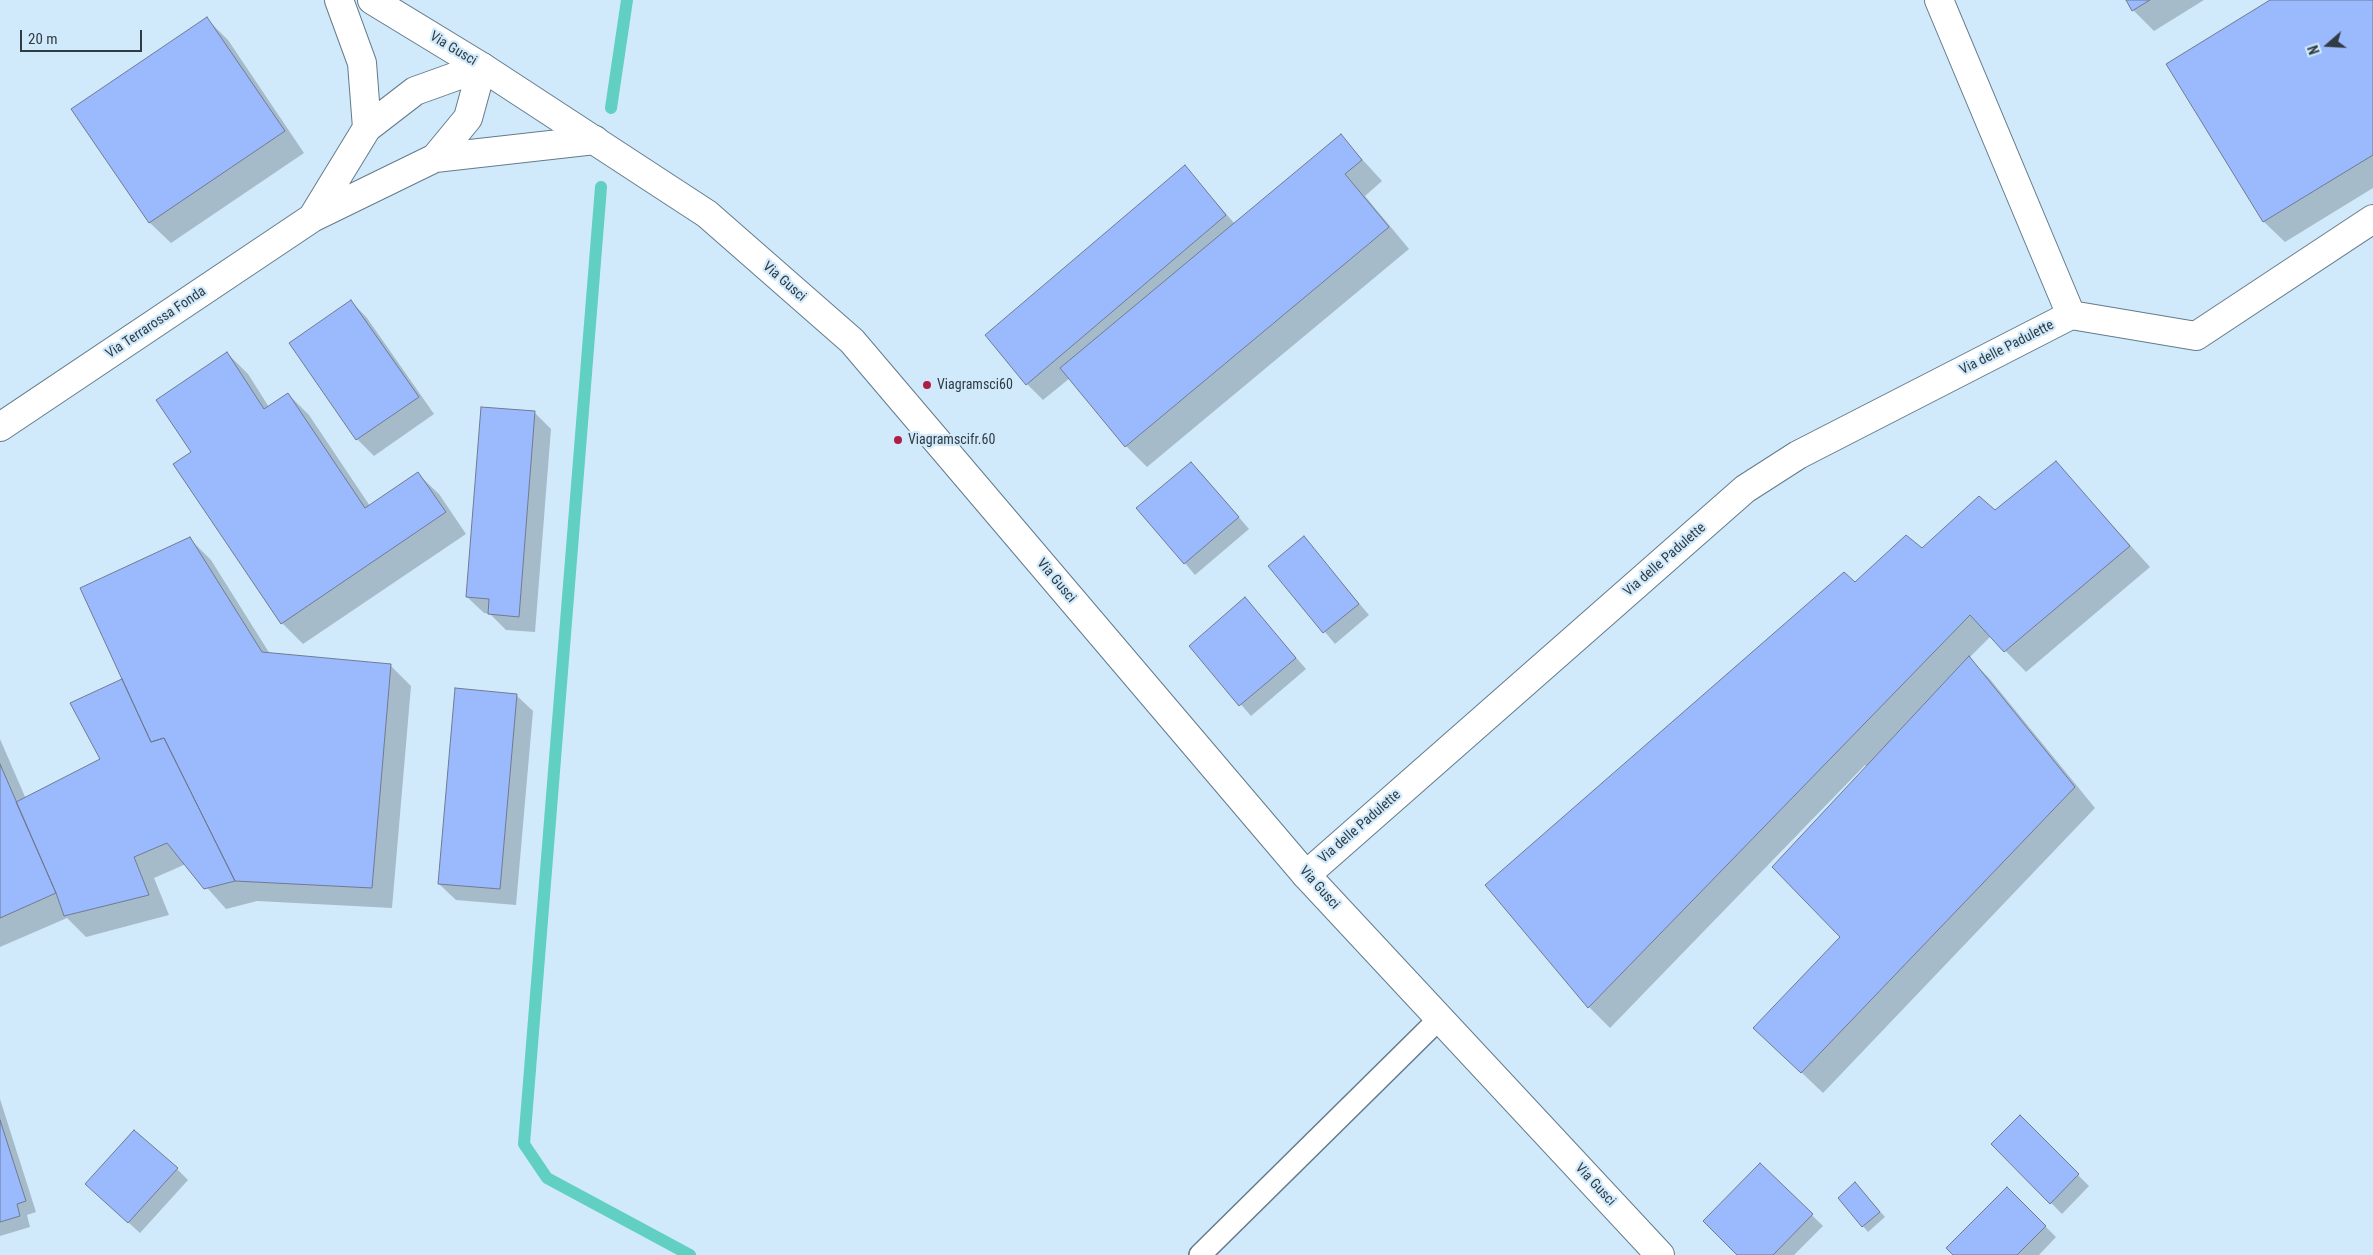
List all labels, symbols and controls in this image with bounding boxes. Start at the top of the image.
scale bar [22,20,145,52]
north arrow [2303,20,2353,70]
street label: Via Gusci [426,28,480,70]
text: 20 m [28,30,58,48]
text: N [2305,43,2323,57]
street label: Via Gusci [759,259,809,305]
street label: Via Terrarossa Fonda [103,283,209,363]
street label: Via delle Padulette [1957,317,2057,379]
place label: Viagramsci60 [937,377,1013,393]
marker: Viagramsci60 [921,379,933,391]
place label: Viagramscifr.60 [908,432,995,448]
marker: Viagramscifr.60 [892,434,904,446]
street label: Via delle Padulette [1620,520,1710,600]
street label: Via Gusci [1033,556,1079,606]
street label: Via delle Padulette [1315,787,1405,867]
street label: Via Gusci [1295,863,1343,913]
street label: Via Gusci [1571,1160,1619,1210]

